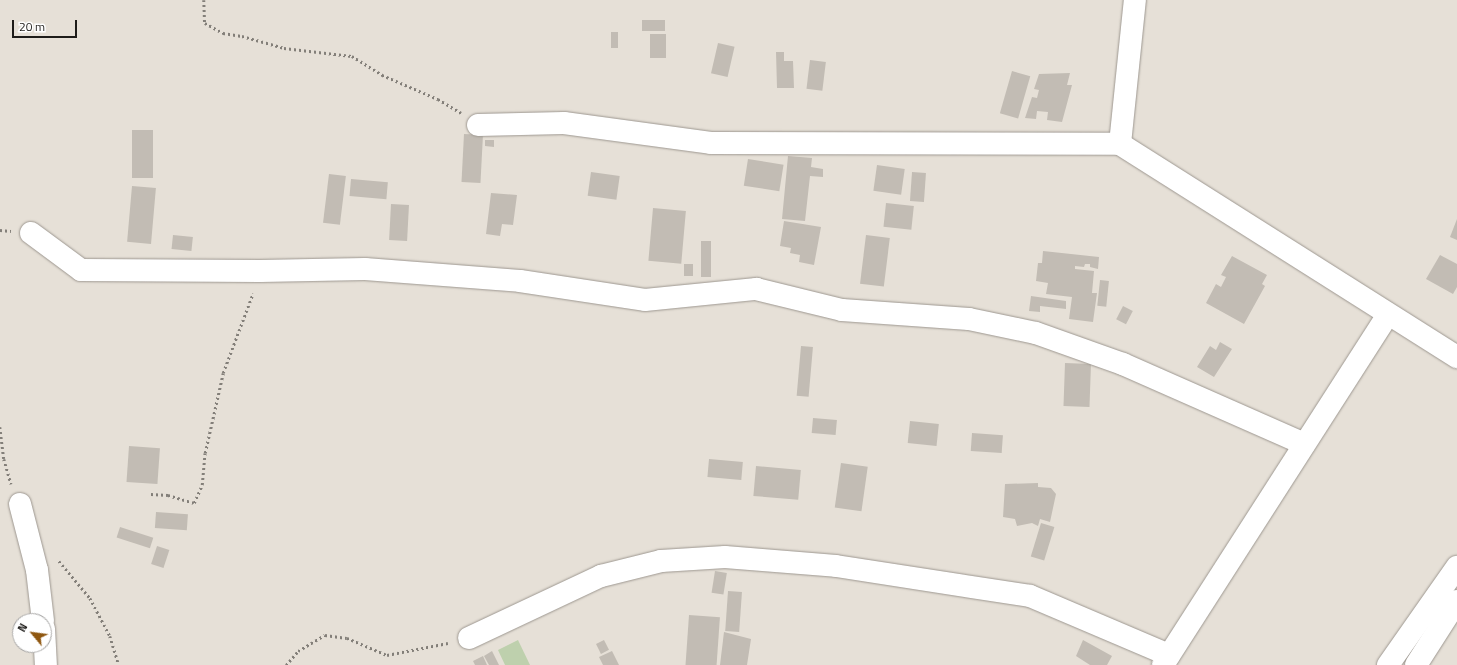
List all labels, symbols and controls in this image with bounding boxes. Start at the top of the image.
scale bar [14,12,79,38]
text: 20 m [19,17,45,36]
north arrow [12,613,52,653]
text: N [14,620,31,635]

